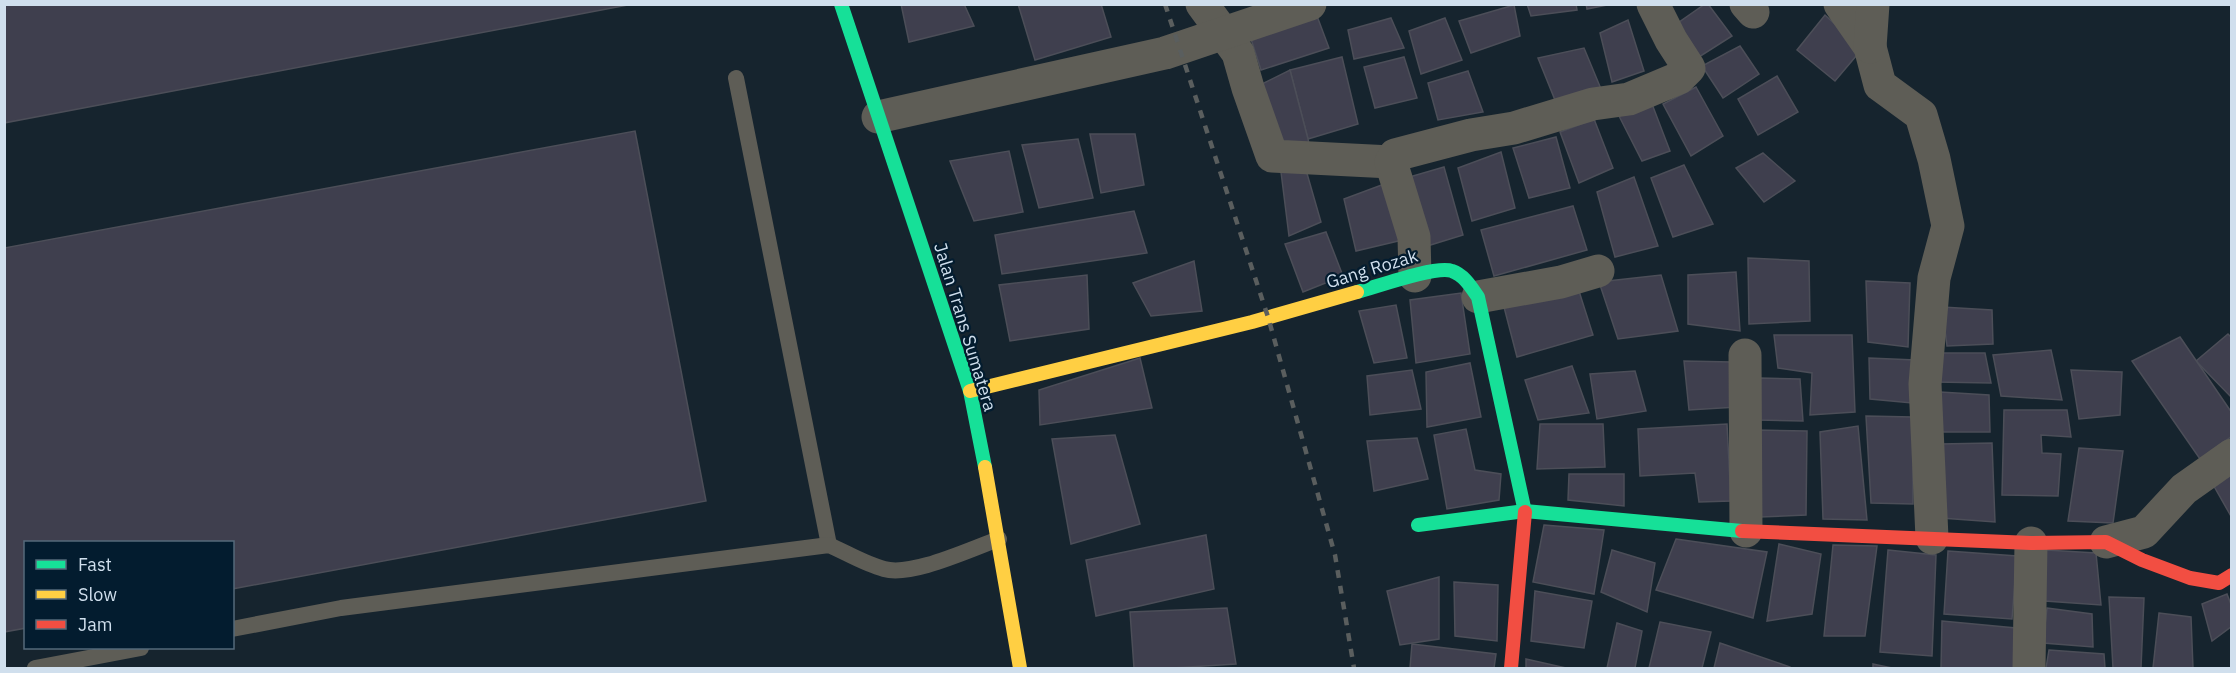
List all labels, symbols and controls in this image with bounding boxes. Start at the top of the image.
street label: Jalan Trans Sumatera [929,240,1002,414]
street label: Gang Rozak [1323,244,1421,293]
legend [24,541,234,649]
text: Fast [78,553,112,576]
text: Slow [78,583,117,606]
text: Jam [78,613,113,636]

